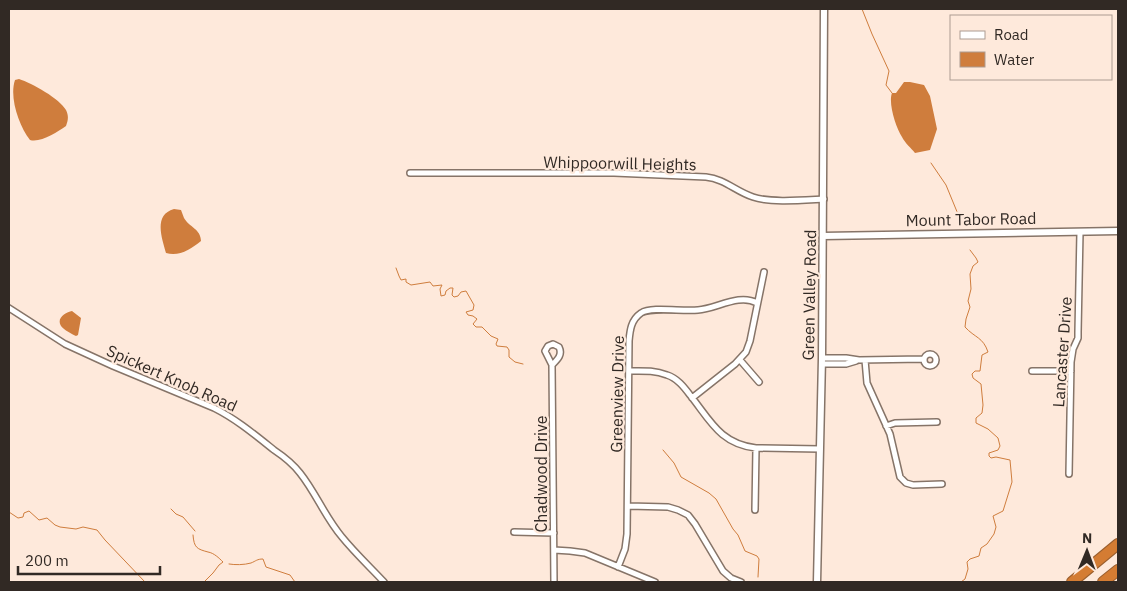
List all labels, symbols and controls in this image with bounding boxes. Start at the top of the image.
legend [950,15,1112,80]
text: Road [994,25,1029,44]
text: Water [994,50,1035,69]
street label: Whippoorwill Heights [543,152,697,174]
street label: Mount Tabor Road [905,208,1037,230]
street label: Green Valley Road [798,229,820,361]
street label: Lancaster Drive [1048,296,1076,408]
street label: Greenview Drive [606,335,628,453]
street label: Spickert Knob Road [104,340,240,416]
street label: Chadwood Drive [531,415,551,533]
north arrow [1062,526,1112,576]
text: N [1082,529,1092,547]
scale bar [18,544,160,576]
text: 200 m [25,551,69,570]

